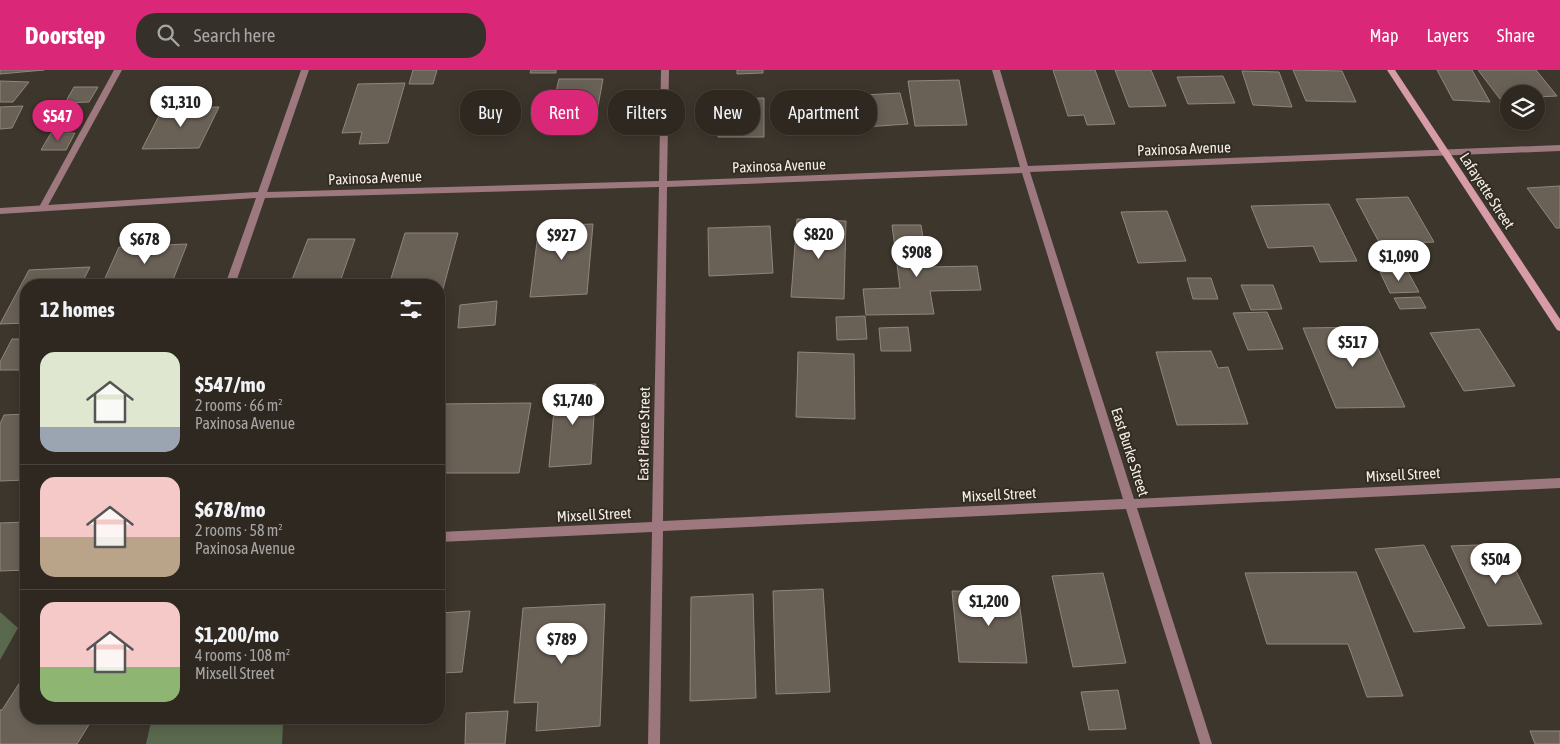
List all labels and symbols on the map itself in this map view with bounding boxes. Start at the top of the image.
pin: $1,310 [140,85,222,128]
pin: $547 [28,100,88,142]
street label: Paxinosa Avenue [1137,138,1231,159]
street label: Lafayette Street [1457,150,1518,232]
street label: Paxinosa Avenue [732,155,826,176]
street label: Paxinosa Avenue [328,167,422,188]
pin: $927 [532,218,592,261]
pin: $820 [789,218,849,260]
pin: $678 [115,222,175,265]
pin: $908 [887,236,947,278]
pin: $1,090 [1358,240,1440,282]
pin: $517 [1323,326,1383,368]
pin: $1,740 [532,384,614,426]
street label: East Pierce Street [634,387,653,481]
street label: East Burke Street [1108,406,1153,498]
street label: Mixsell Street [1365,464,1441,485]
street label: Mixsell Street [961,484,1037,505]
street label: Mixsell Street [556,504,632,525]
pin: $504 [1466,542,1526,585]
pin: $1,200 [948,584,1030,627]
pin: $789 [532,622,592,665]

